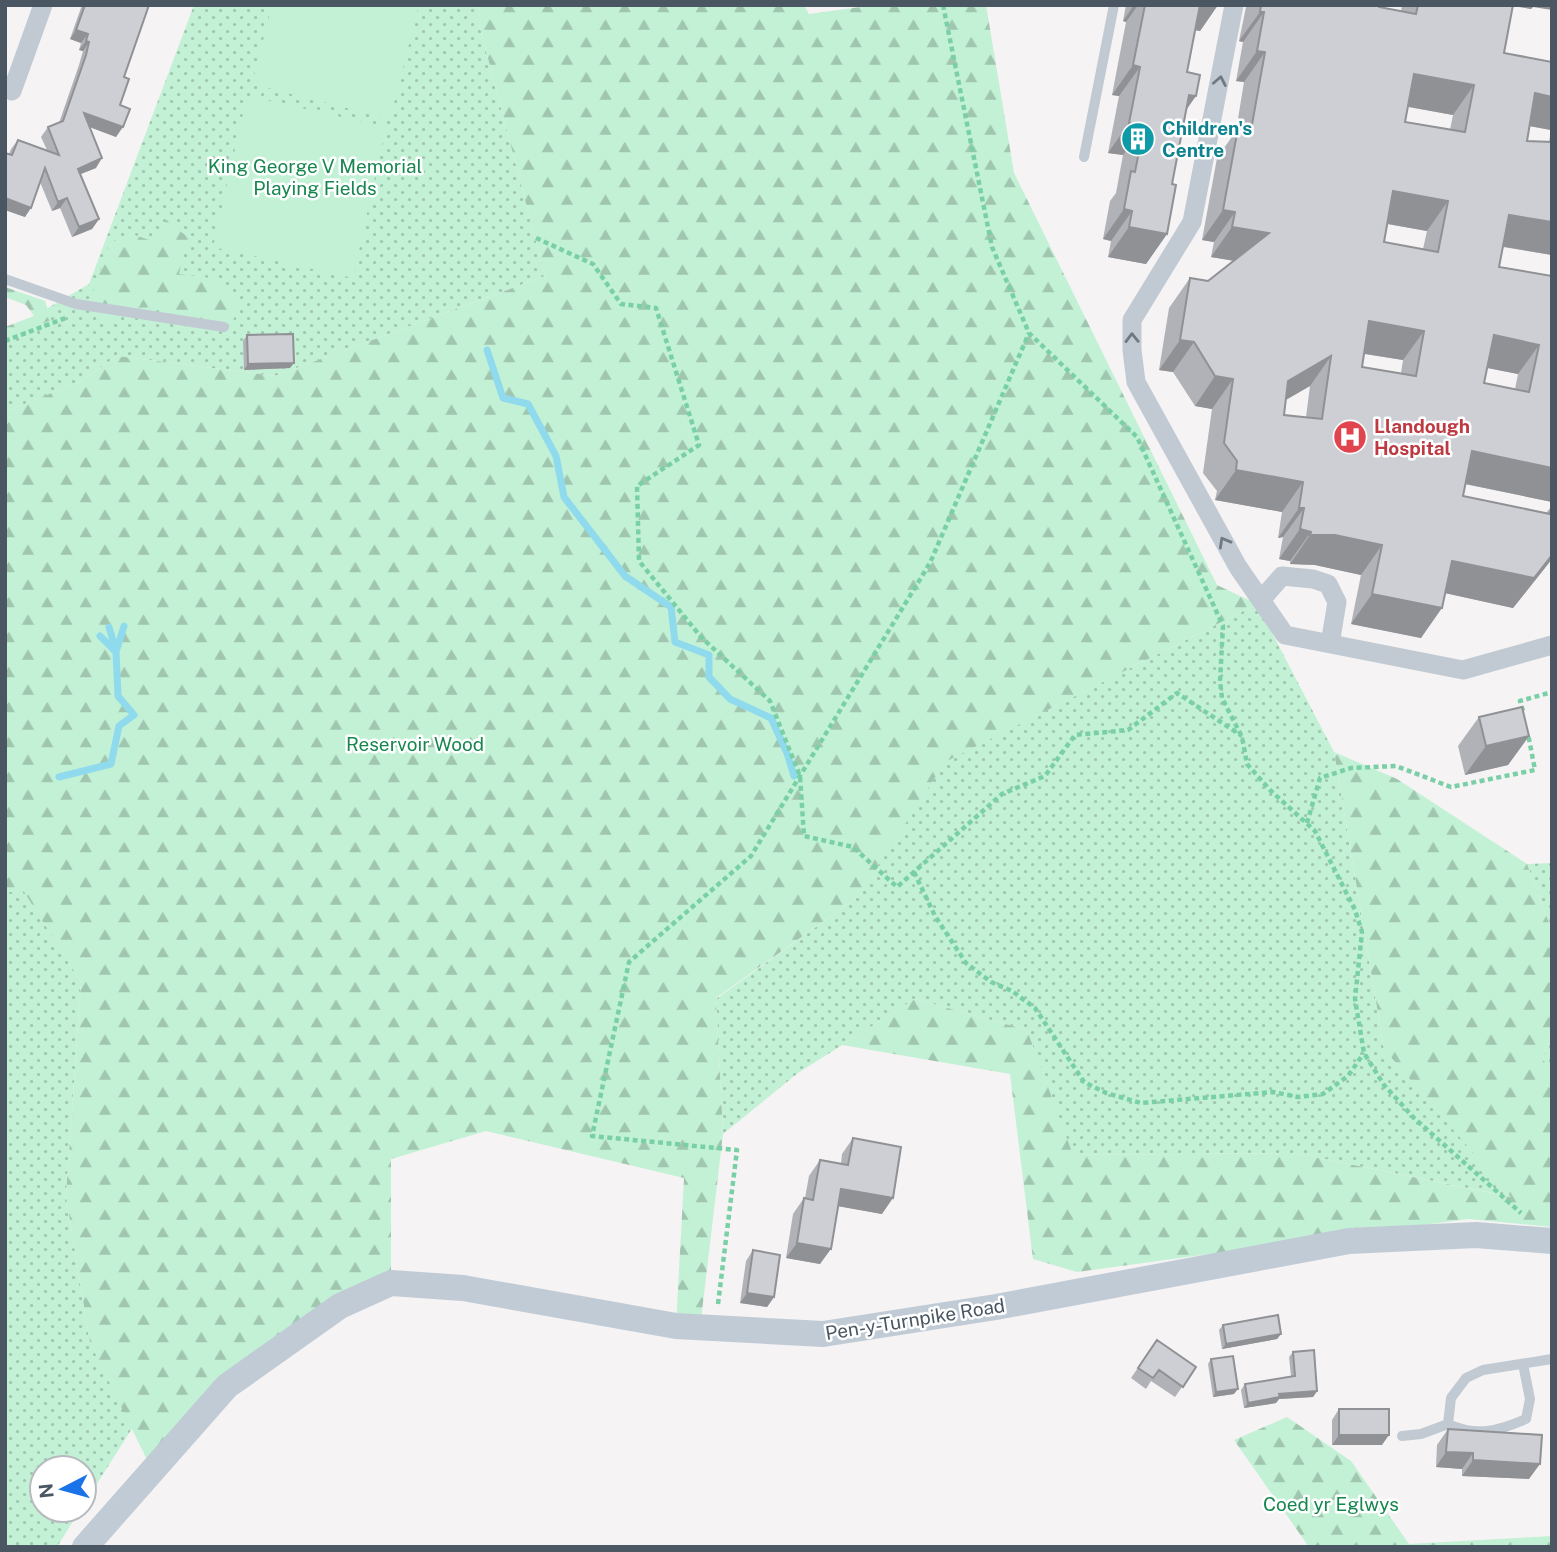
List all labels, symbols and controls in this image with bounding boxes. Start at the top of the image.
one-way arrow [1211,75,1226,87]
place label: Children's Centre [1162,117,1252,161]
building icon: Children's Centre [1119,120,1157,158]
park label: King George V Memorial Playing Fields [208,155,422,199]
one-way arrow [1124,332,1140,342]
place label: Llandough Hospital [1374,415,1470,459]
hospital icon: Llandough Hospital [1331,418,1369,456]
one-way arrow [1219,537,1232,550]
park label: Reservoir Wood [346,733,484,755]
street label: Pen-y-Turnpike Road [824,1294,1006,1344]
north arrow [28,1454,98,1524]
text: N [34,1482,58,1499]
park label: Coed yr Eglwys [1263,1493,1399,1515]

